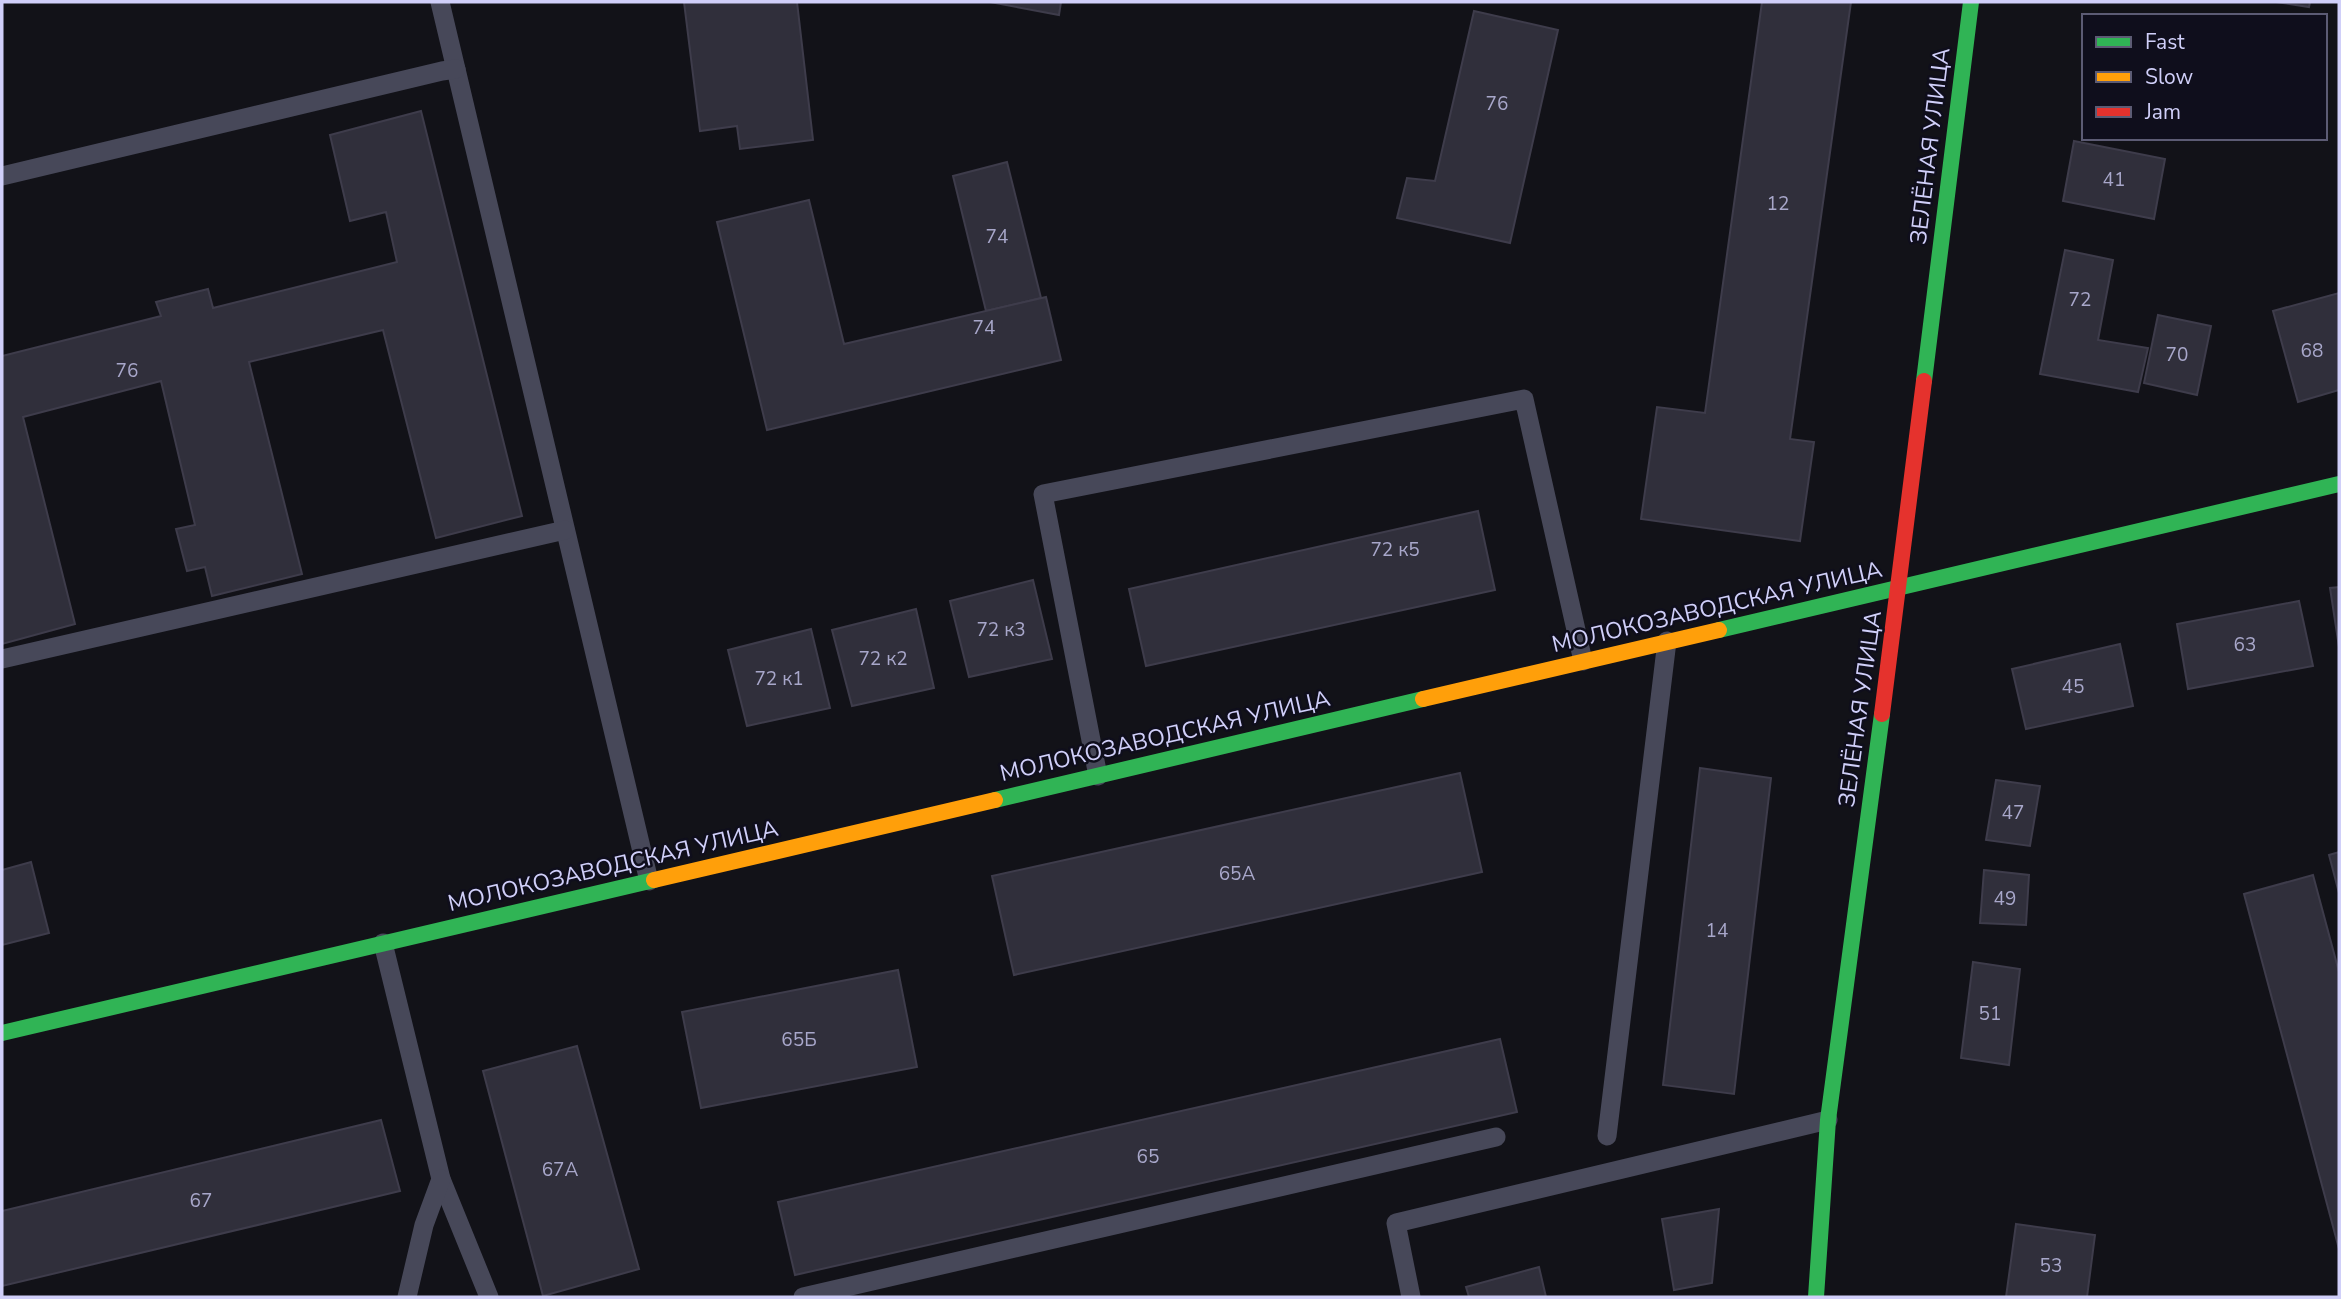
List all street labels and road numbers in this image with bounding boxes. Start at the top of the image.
street label: ЗЕЛЁНАЯ УЛИЦА [1903,46,1957,246]
street label: МОЛОКОЗАВОДСКАЯ УЛИЦА [1549,554,1885,660]
street label: ЗЕЛЁНАЯ УЛИЦА [1831,609,1889,809]
street label: МОЛОКОЗАВОДСКАЯ УЛИЦА [997,683,1333,789]
street label: МОЛОКОЗАВОДСКАЯ УЛИЦА [445,813,781,919]

